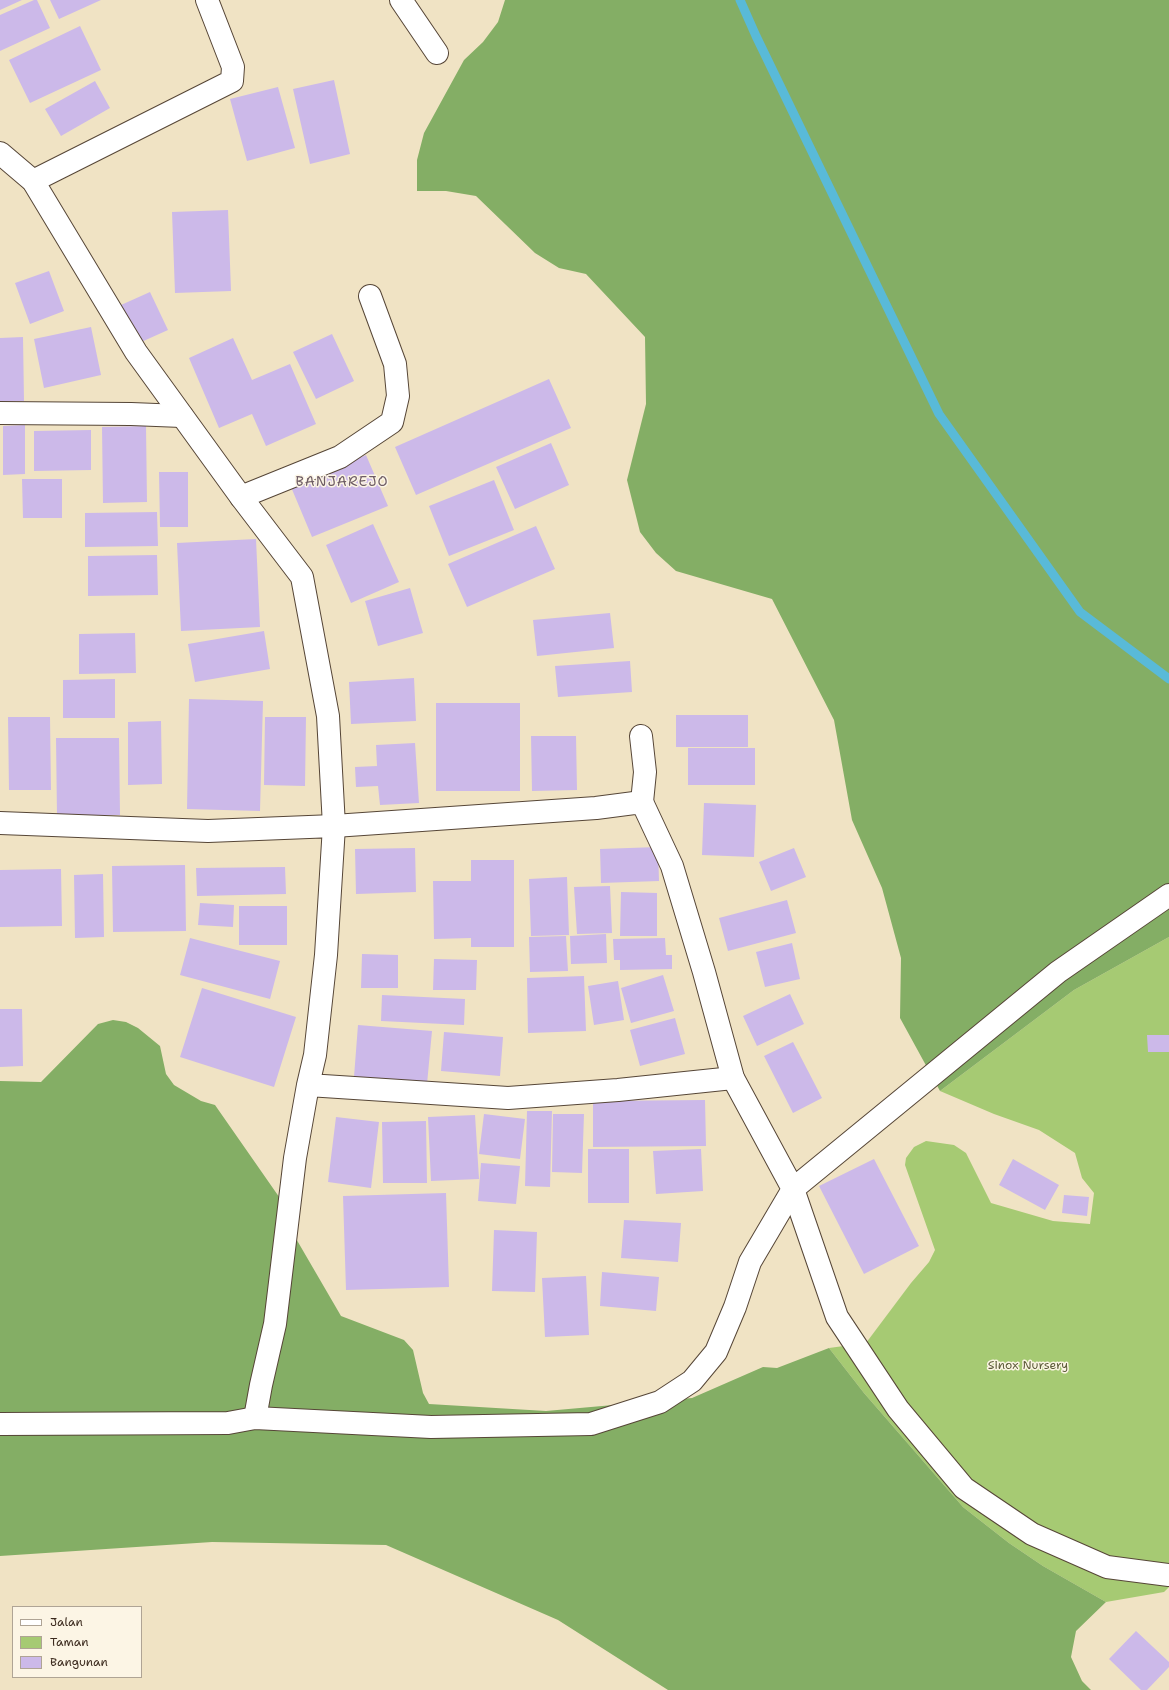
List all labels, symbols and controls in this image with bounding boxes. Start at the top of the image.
district label: BANJAREJO [295,474,389,490]
park label: Sinox Nursery [988,1359,1068,1373]
legend [12,1606,142,1678]
text: Jalan [50,1614,83,1630]
text: Taman [50,1634,89,1650]
text: Bangunan [50,1654,108,1670]

